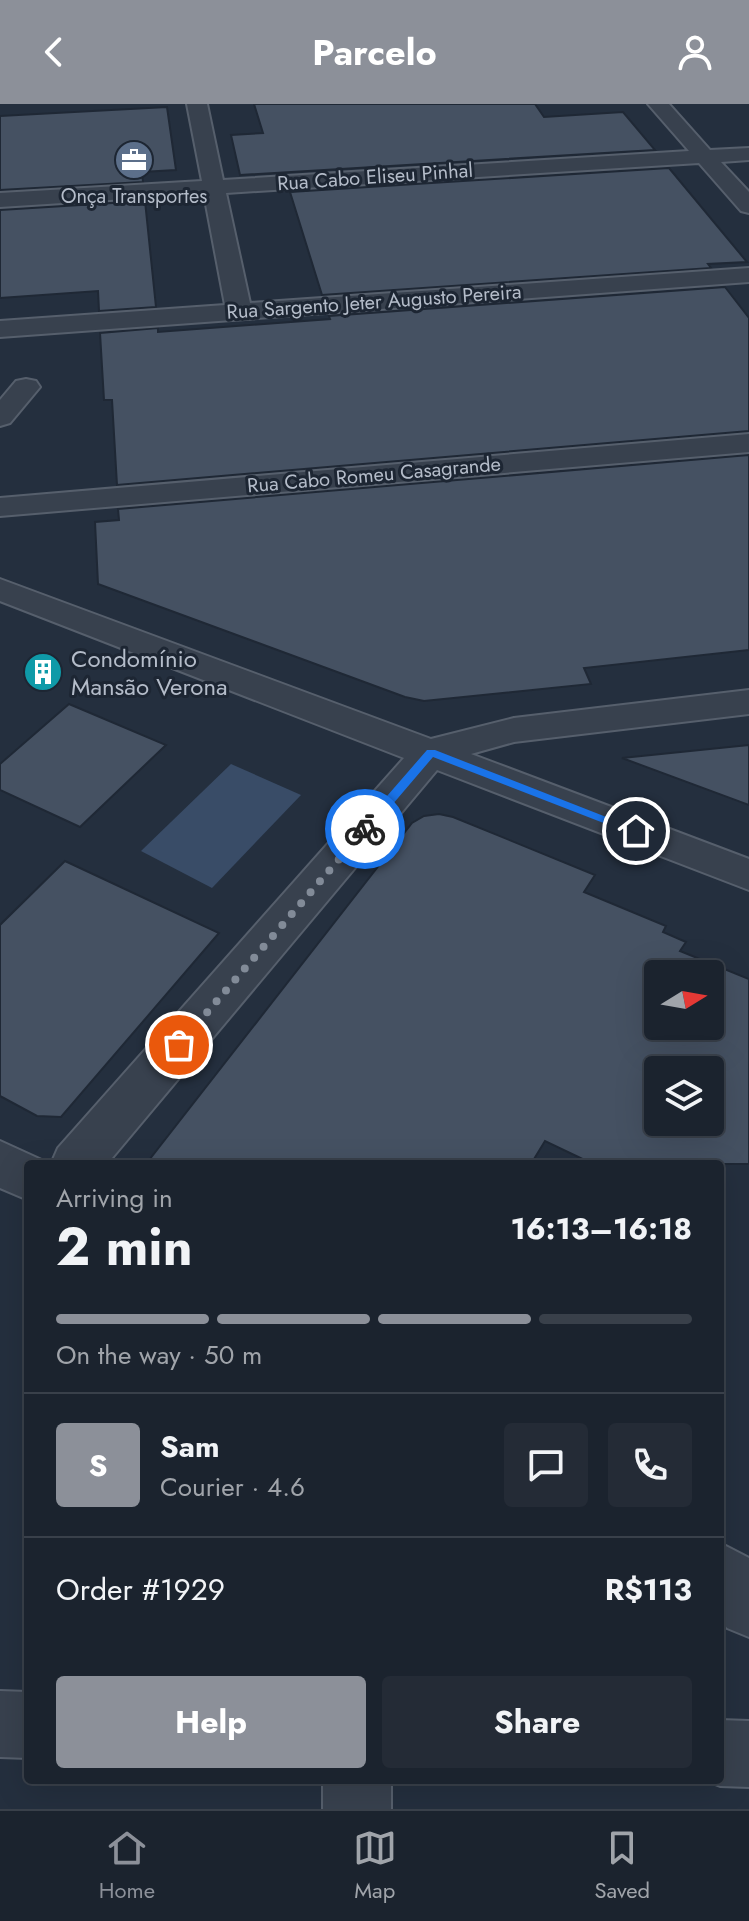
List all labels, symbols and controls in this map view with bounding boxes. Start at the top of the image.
text: Parcelo [312,26,437,78]
icon: back [32,30,76,74]
icon: person [673,30,717,74]
office icon: Onça Transportes [113,139,155,181]
street label: Rua Cabo Eliseu Pinhal [276,156,474,198]
place label: Onça Transportes [61,182,207,211]
street label: Rua Sargento Jeter Augusto Pereira [226,277,522,327]
street label: Rua Cabo Romeu Casagrande [246,449,502,501]
place label: Condomínio Mansão Verona [71,641,228,704]
building icon: Condomínio Mansão Verona [22,651,64,693]
courier [325,789,405,869]
pin [602,797,670,865]
icon: bike [343,807,387,851]
icon: home [614,809,658,853]
north arrow [644,960,724,1040]
map controls [644,960,724,1136]
pin [145,1011,213,1079]
icon: bag [157,1023,201,1067]
button: layers [644,1056,724,1136]
text: Arriving in [56,1179,173,1217]
text: 16:13–16:18 [511,1207,692,1250]
text: 2 min [56,1209,193,1285]
text: On the way · 50 m [56,1336,262,1374]
button: chat [504,1423,588,1507]
button: phone [608,1423,692,1507]
text: Sam [160,1425,220,1468]
text: S [89,1444,107,1487]
text: Courier · 4.6 [160,1468,305,1506]
text: Order #1929 [56,1568,225,1611]
text: R$113 [605,1568,692,1611]
button: Help [56,1676,366,1768]
button: Share [382,1676,692,1768]
tab: Home [99,1826,155,1906]
tab: Map [353,1826,397,1906]
tab: Saved [594,1826,650,1906]

